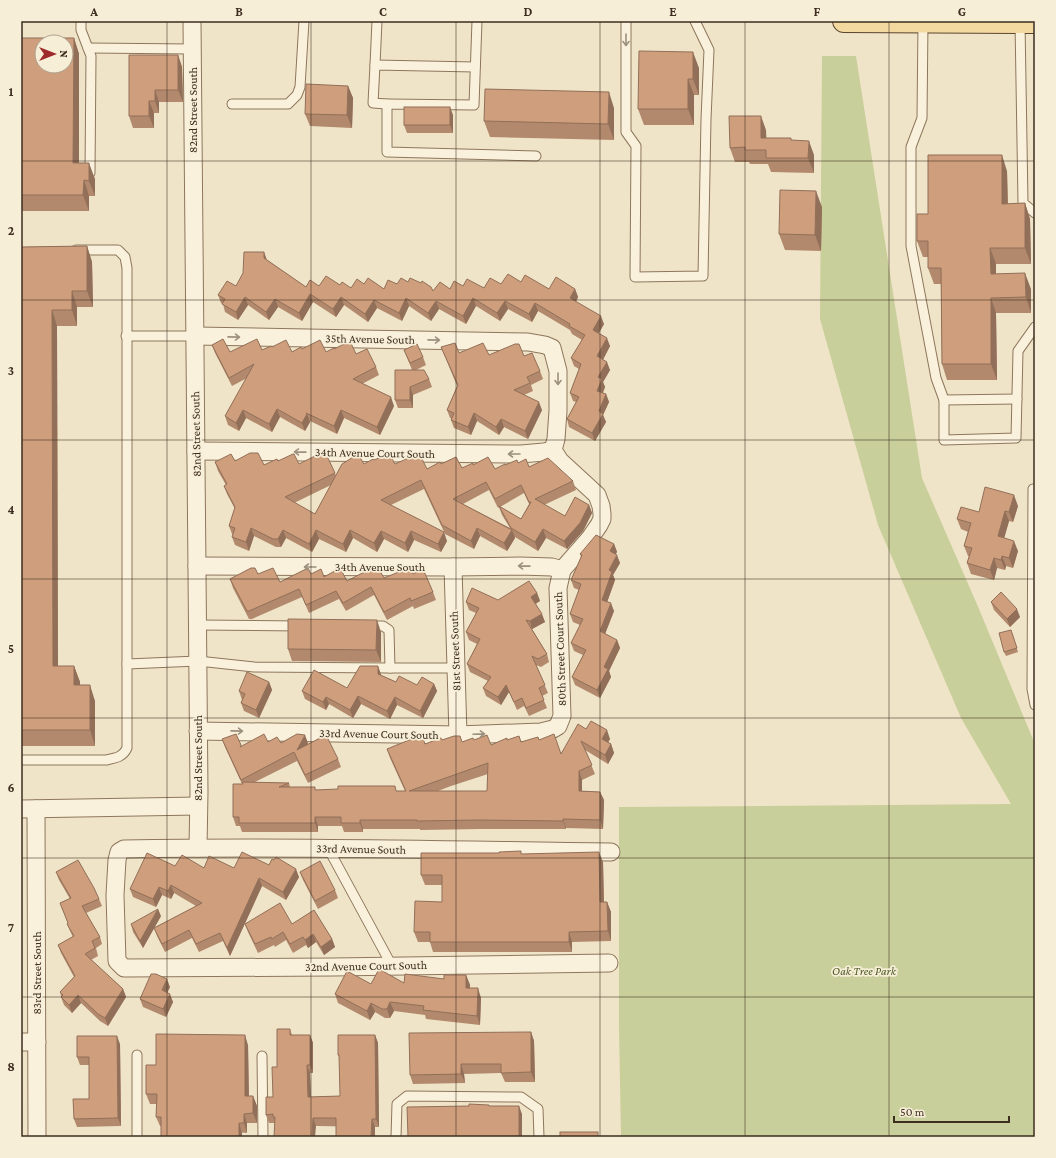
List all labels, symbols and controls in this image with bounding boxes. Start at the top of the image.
text: A [89,4,98,19]
text: B [235,4,243,19]
text: C [379,4,387,19]
text: D [524,4,533,19]
text: E [669,4,677,19]
text: F [814,4,821,19]
text: G [958,4,966,19]
one-way arrow [622,33,630,46]
north arrow [34,34,74,74]
text: N [58,50,70,58]
street label: 82nd Street South [186,67,200,153]
text: 1 [9,84,14,99]
text: 2 [8,223,15,238]
street label: 35th Avenue South [325,331,416,347]
one-way arrow [227,333,240,341]
one-way arrow [427,336,440,344]
text: 3 [8,363,14,378]
one-way arrow [554,372,562,385]
street label: 82nd Street South [188,390,204,477]
street label: 34th Avenue Court South [315,445,436,461]
one-way arrow [294,448,307,456]
one-way arrow [508,450,521,458]
text: 4 [7,502,15,517]
street label: 34th Avenue South [335,560,426,574]
one-way arrow [304,563,317,571]
one-way arrow [518,563,531,570]
street label: 80th Street Court South [551,591,569,706]
street label: 81st Street South [447,610,463,691]
text: 5 [8,641,14,656]
street label: 82nd Street South [191,715,205,801]
street label: 33rd Avenue Court South [319,726,440,742]
one-way arrow [230,727,243,735]
one-way arrow [472,730,485,738]
text: 6 [7,780,15,795]
street label: 33rd Avenue South [316,841,407,857]
text: 7 [8,920,14,935]
street label: 83rd Street South [30,931,44,1015]
street label: 32nd Avenue Court South [305,958,428,974]
park label: Oak Tree Park [832,964,897,978]
text: 8 [7,1059,15,1074]
scale bar [894,1098,1009,1124]
text: 50 m [900,1105,925,1119]

